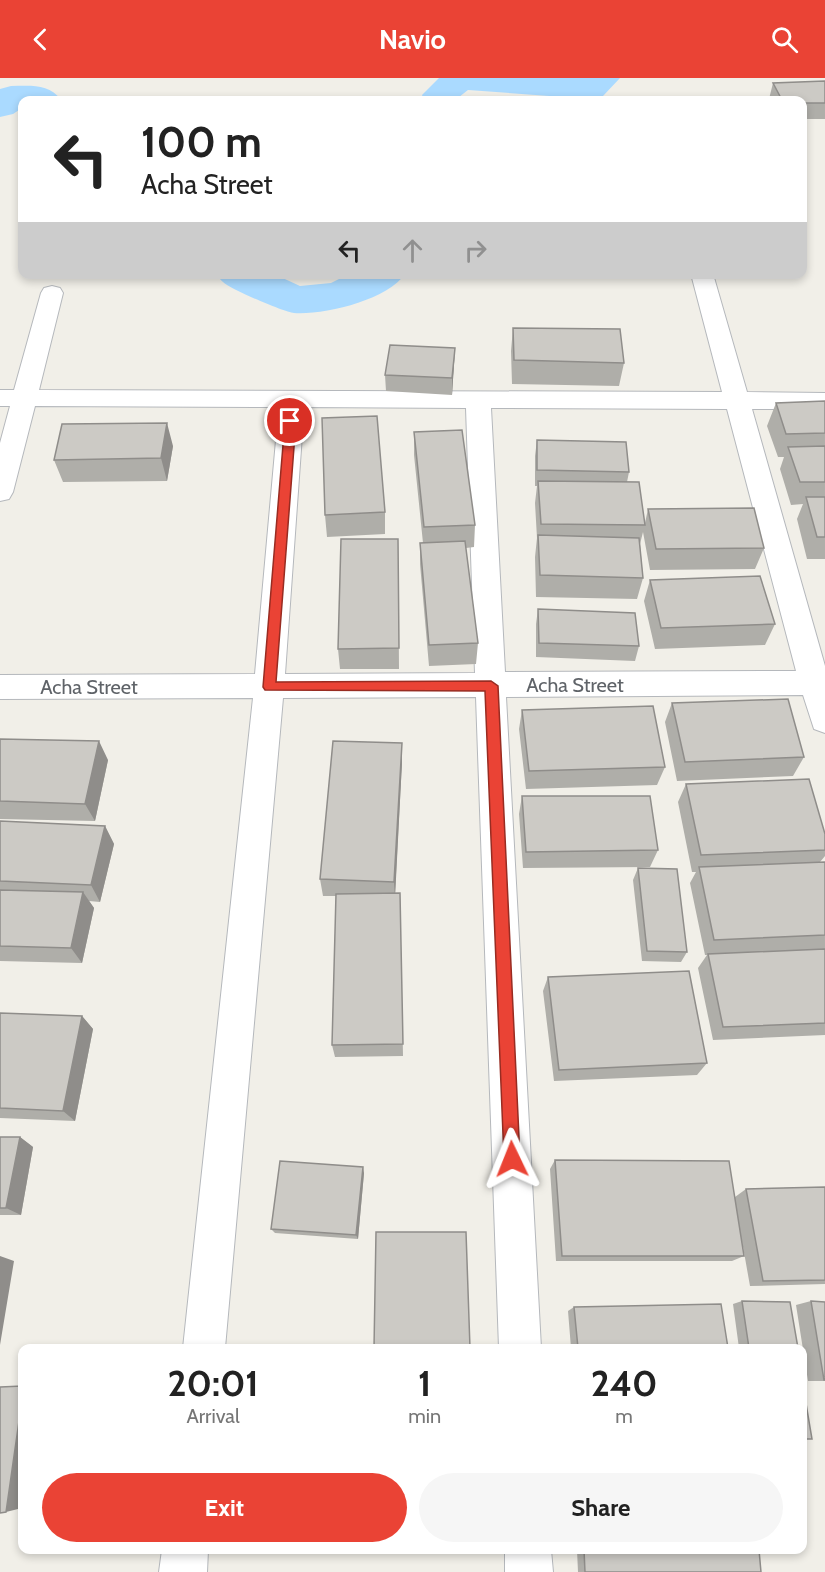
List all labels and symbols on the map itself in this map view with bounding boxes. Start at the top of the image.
pin [264,395,315,446]
street label: Acha Street [526,673,624,697]
street label: Acha Street [40,675,138,699]
position arrow [480,1127,544,1191]

